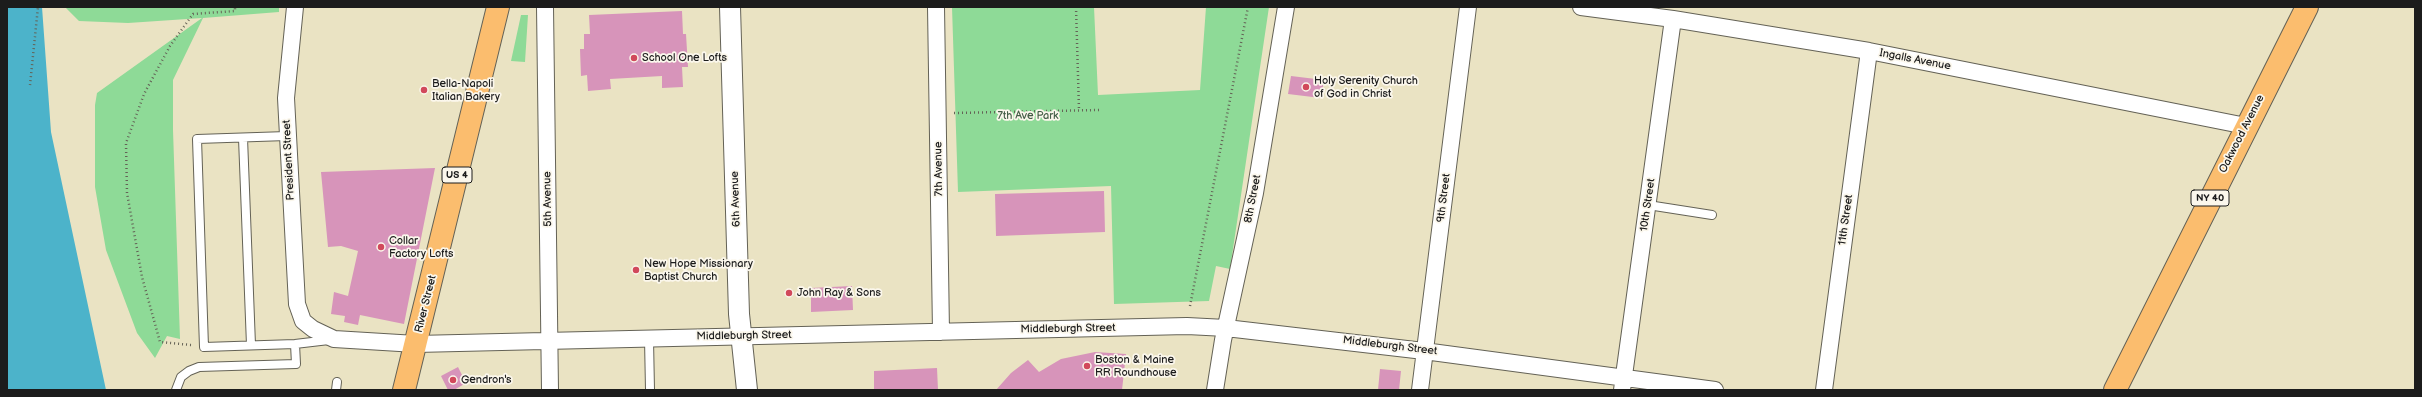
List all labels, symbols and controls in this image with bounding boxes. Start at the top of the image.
street label: Ingalls Avenue [1878,47,1952,73]
place label: School One Lofts [642,51,727,65]
marker: School One Lofts [629,53,639,63]
place label: Holy Serenity Church of God in Christ [1314,74,1418,100]
place label: Bella-Napoli Italian Bakery [432,77,500,103]
marker: Holy Serenity Church of God in Christ [1301,82,1311,92]
marker: Bella-Napoli Italian Bakery [419,85,429,95]
street label: Oakwood Avenue [2217,93,2267,175]
park label: 7th Ave Park [998,109,1058,123]
street label: President Street [280,119,298,201]
street label: 7th Avenue [932,142,946,196]
road number: US 4 [442,167,472,183]
street label: 5th Avenue [541,171,555,227]
street label: 6th Avenue [728,171,744,227]
street label: 9th Street [1434,173,1454,223]
street label: 8th Street [1242,174,1264,224]
street label: 10th Street [1638,178,1658,232]
road number: NY 40 [2191,190,2229,206]
street label: 11th Street [1836,194,1856,246]
place label: Collar Factory Lofts [389,234,453,260]
marker: Collar Factory Lofts [376,242,386,252]
place label: New Hope Missionary Baptist Church [644,257,753,283]
marker: New Hope Missionary Baptist Church [631,265,641,275]
street label: River Street [412,274,440,334]
place label: John Ray & Sons [797,286,881,300]
marker: John Ray & Sons [784,288,794,298]
street label: Middleburgh Street [1020,322,1116,336]
street label: Middleburgh Street [696,329,792,343]
street label: Middleburgh Street [1342,334,1438,358]
place label: Boston & Maine RR Roundhouse [1095,353,1177,379]
marker: Boston & Maine RR Roundhouse [1082,361,1092,371]
place label: Gendron's [461,373,511,387]
marker: Gendron's [448,375,458,385]

